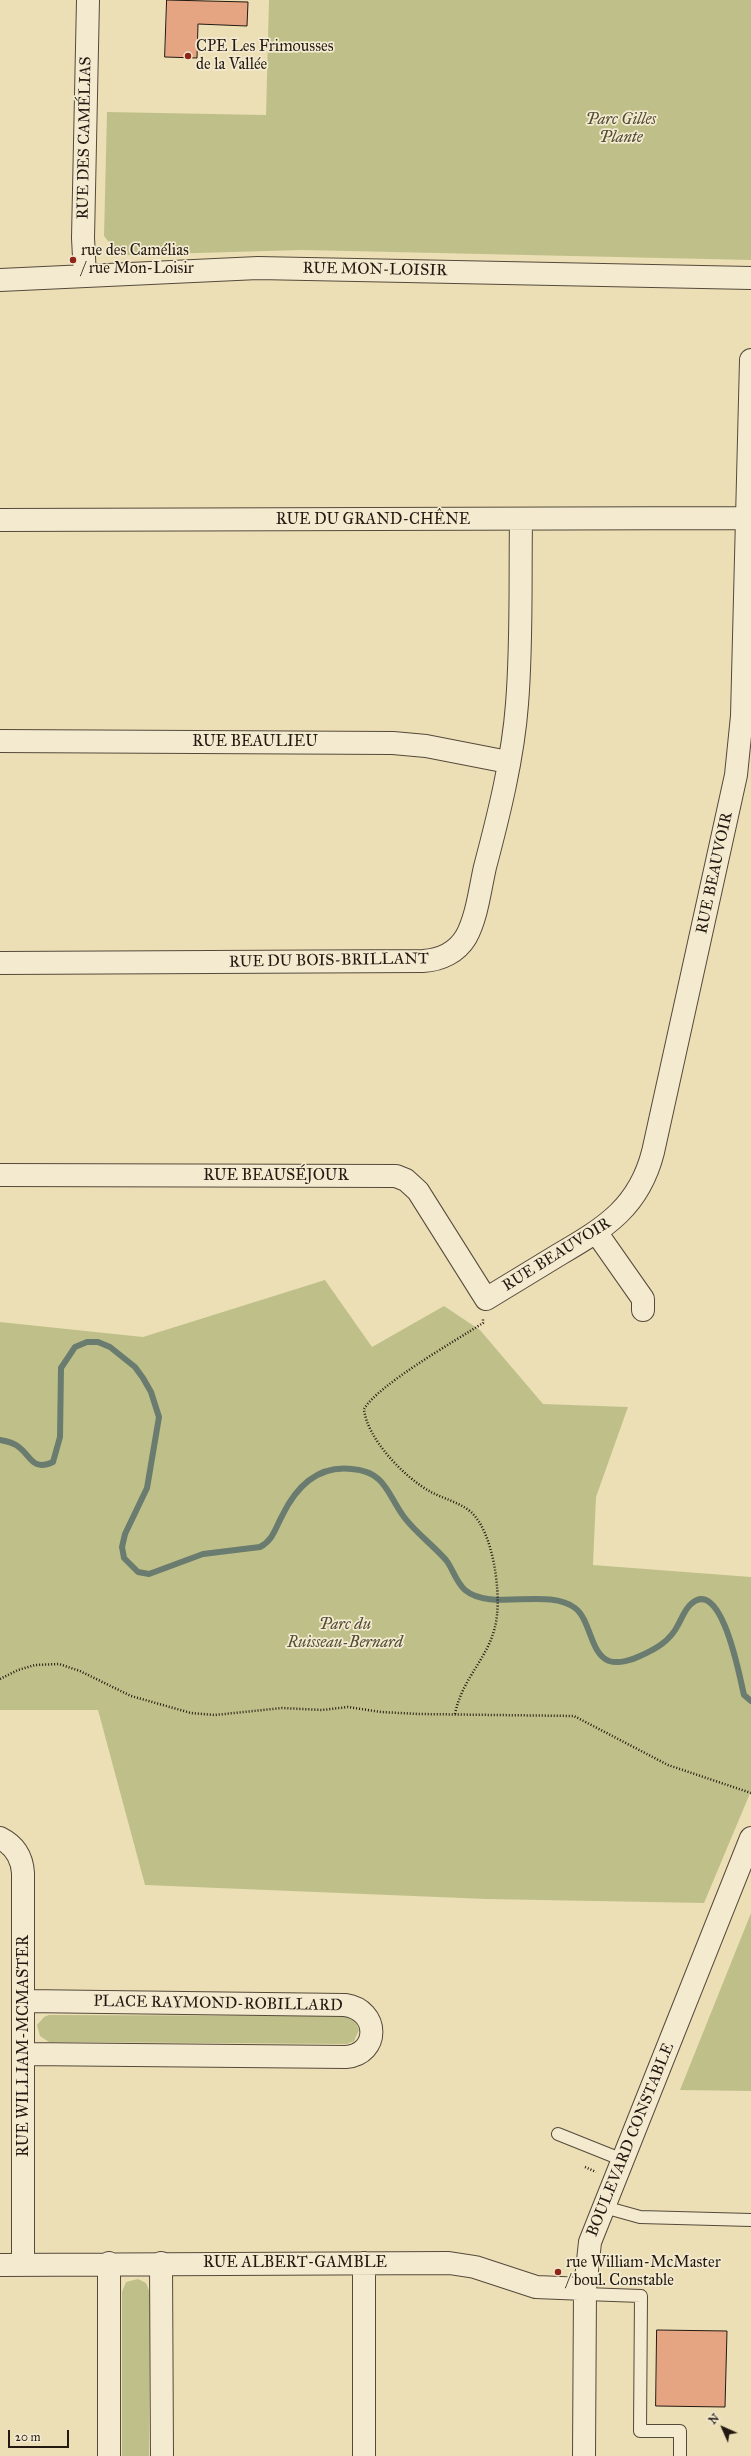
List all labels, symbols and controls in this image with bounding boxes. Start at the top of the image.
place label: CPE Les Frimousses de la Vallée [196,37,333,75]
marker: CPE Les Frimousses de la Vallée [183,51,193,61]
street label: RUE DES CAMÉLIAS [74,56,96,220]
park label: Parc Gilles Plante [586,110,656,148]
place label: rue des Camélias / rue Mon-Loisir [81,241,194,279]
marker: rue des Camélias / rue Mon-Loisir [68,255,78,265]
street label: RUE MON-LOISIR [303,259,447,281]
street label: RUE DU GRAND-CHÊNE [276,510,470,530]
street label: RUE BEAULIEU [192,732,318,752]
street label: RUE BEAUVOIR [693,810,737,936]
street label: RUE DU BOIS-BRILLANT [229,950,429,972]
street label: RUE BEAUSÉJOUR [203,1166,349,1186]
street label: RUE BEAUVOIR [499,1214,615,1296]
park label: Parc du Ruisseau-Bernard [287,1615,403,1653]
street label: RUE WILLIAM-MCMASTER [14,1935,34,2157]
street label: PLACE RAYMOND-ROBILLARD [93,1992,343,2016]
street label: BOULEVARD CONSTABLE [583,2040,679,2240]
street label: RUE ALBERT-GAMBLE [203,2253,387,2273]
place label: rue William-McMaster / boul. Constable [566,2253,721,2291]
marker: rue William-McMaster / boul. Constable [553,2267,563,2277]
north arrow [703,2408,743,2448]
text: N [706,2411,722,2427]
scale bar [10,2422,71,2448]
text: 20 m [15,2430,41,2444]

